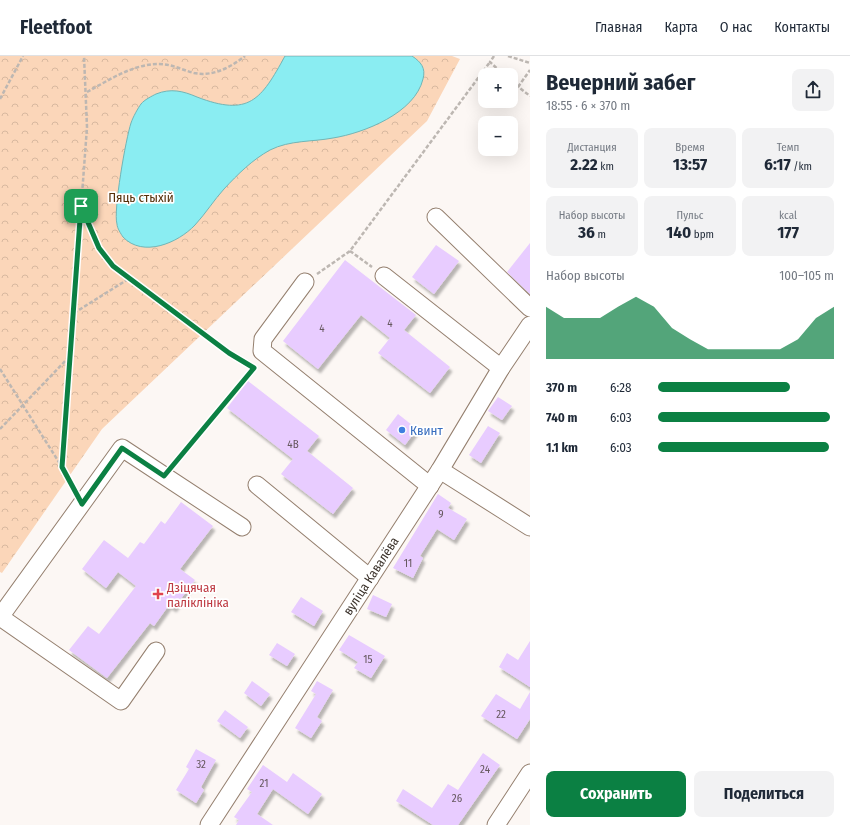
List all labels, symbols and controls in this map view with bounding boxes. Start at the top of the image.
text: Fleetfoot [20,16,92,39]
text: Главная [595,19,642,36]
text: Карта [664,19,698,36]
text: О нас [720,19,752,36]
text: Контакты [774,19,830,36]
map controls [478,68,518,156]
button: + [478,68,518,108]
text: Вечерний забег [546,69,695,96]
button: share [792,69,834,111]
text: 18:55 · 6 × 370 m [546,98,630,113]
button: − [478,116,518,156]
text: Дистанция [567,141,617,154]
text: Время [675,141,705,154]
text: Темп [777,141,799,154]
text: 2.22 [570,154,598,175]
text: 13:57 [673,154,707,175]
text: 6:17 [764,154,791,175]
text: km [598,160,614,173]
text: /km [791,160,812,173]
pin [64,189,98,223]
park label: Пяць стыхій [108,190,174,205]
icon: arrive [70,195,92,217]
text: Набор высоты [559,209,625,222]
text: Пульс [677,209,703,222]
text: kcal [779,209,797,222]
text: 36 [578,222,595,243]
text: 140 [666,222,691,243]
text: 177 [777,222,799,243]
text: m [595,228,606,241]
text: bpm [691,228,714,241]
text: Набор высоты [546,268,625,283]
text: 100–105 m [779,268,834,283]
house number: 4 [387,317,393,330]
house number: 4 [319,322,325,335]
text: 370 m [546,380,577,395]
text: 6:28 [610,380,631,395]
text: 740 m [546,410,578,425]
text: 6:03 [610,410,632,425]
place label: Квинт [410,423,443,438]
marker: Квинт [397,425,407,435]
house number: 4В [287,438,299,451]
text: 1.1 km [546,440,578,455]
text: 6:03 [610,440,632,455]
house number: 9 [438,508,444,521]
street label: вуліца Кавалёва [340,534,402,618]
house number: 11 [404,557,412,570]
place label: Дзіцячая паліклініка [166,580,229,610]
marker: Дзіцячая паліклініка [152,588,164,600]
house number: 15 [363,653,373,666]
house number: 22 [496,708,506,721]
house number: 32 [196,758,206,771]
house number: 24 [480,763,491,776]
button: Сохранить [546,771,686,817]
button: Поделиться [694,771,834,817]
house number: 21 [260,777,268,790]
house number: 26 [452,792,463,805]

